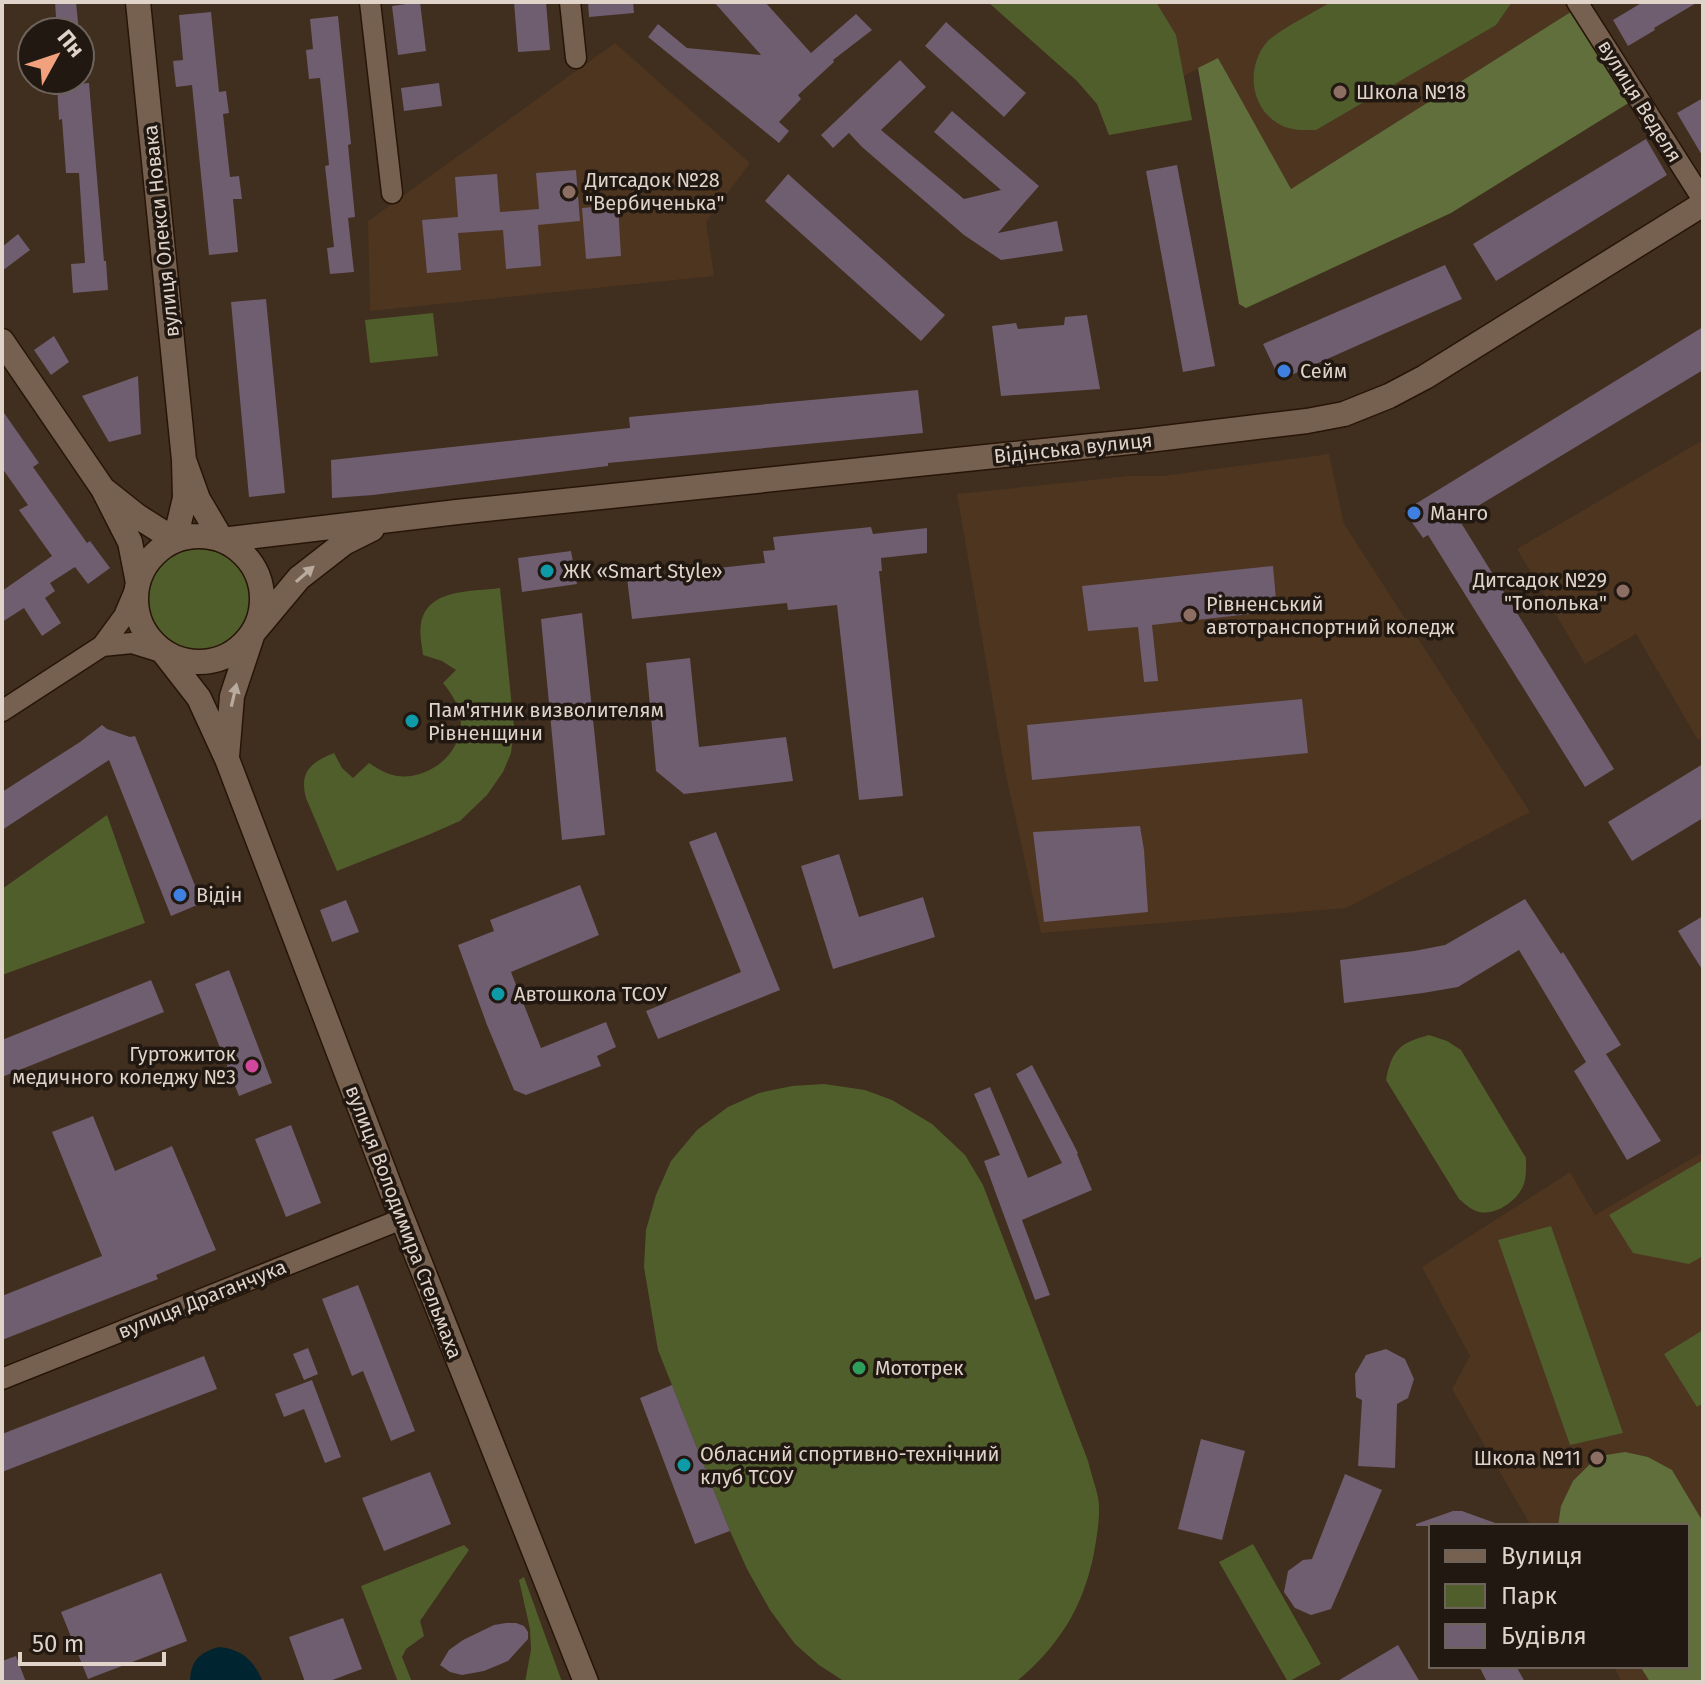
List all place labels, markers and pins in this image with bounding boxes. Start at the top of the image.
place label: Школа №18 [1356,80,1466,104]
marker: Школа №18 [1331,83,1349,101]
place label: Дитсадок №28 "Вербиченька" [584,168,724,215]
marker: Дитсадок №28 "Вербиченька" [560,183,578,201]
place label: Сейм [1300,359,1347,383]
marker: Сейм [1275,362,1293,380]
place label: Манго [1430,501,1488,525]
marker: Манго [1405,504,1423,522]
place label: ЖК «Smart Style» [563,559,723,583]
marker: ЖК «Smart Style» [538,562,556,580]
place label: Дитсадок №29 "Тополька" [1472,568,1607,615]
marker: Дитсадок №29 "Тополька" [1614,582,1632,600]
place label: Рівненський автотранспортний коледж [1206,592,1455,639]
marker: Рівненський автотранспортний коледж [1181,606,1199,624]
place label: Пам'ятник визволителям Рівненщини [428,698,664,745]
marker: Пам'ятник визволителям Рівненщини [403,712,421,730]
place label: Відін [196,883,242,907]
marker: Відін [171,886,189,904]
place label: Автошкола ТСОУ [514,982,667,1006]
marker: Автошкола ТСОУ [489,985,507,1003]
place label: Гуртожиток медичного коледжу №3 [12,1042,237,1089]
marker: Гуртожиток медичного коледжу №3 [243,1057,261,1075]
place label: Мототрек [875,1356,964,1380]
marker: Мототрек [850,1359,868,1377]
place label: Обласний спортивно-технічний клуб ТСОУ [700,1442,1000,1489]
place label: Школа №11 [1474,1446,1581,1470]
marker: Школа №11 [1588,1449,1606,1467]
marker: Обласний спортивно-технічний клуб ТСОУ [675,1456,693,1474]

